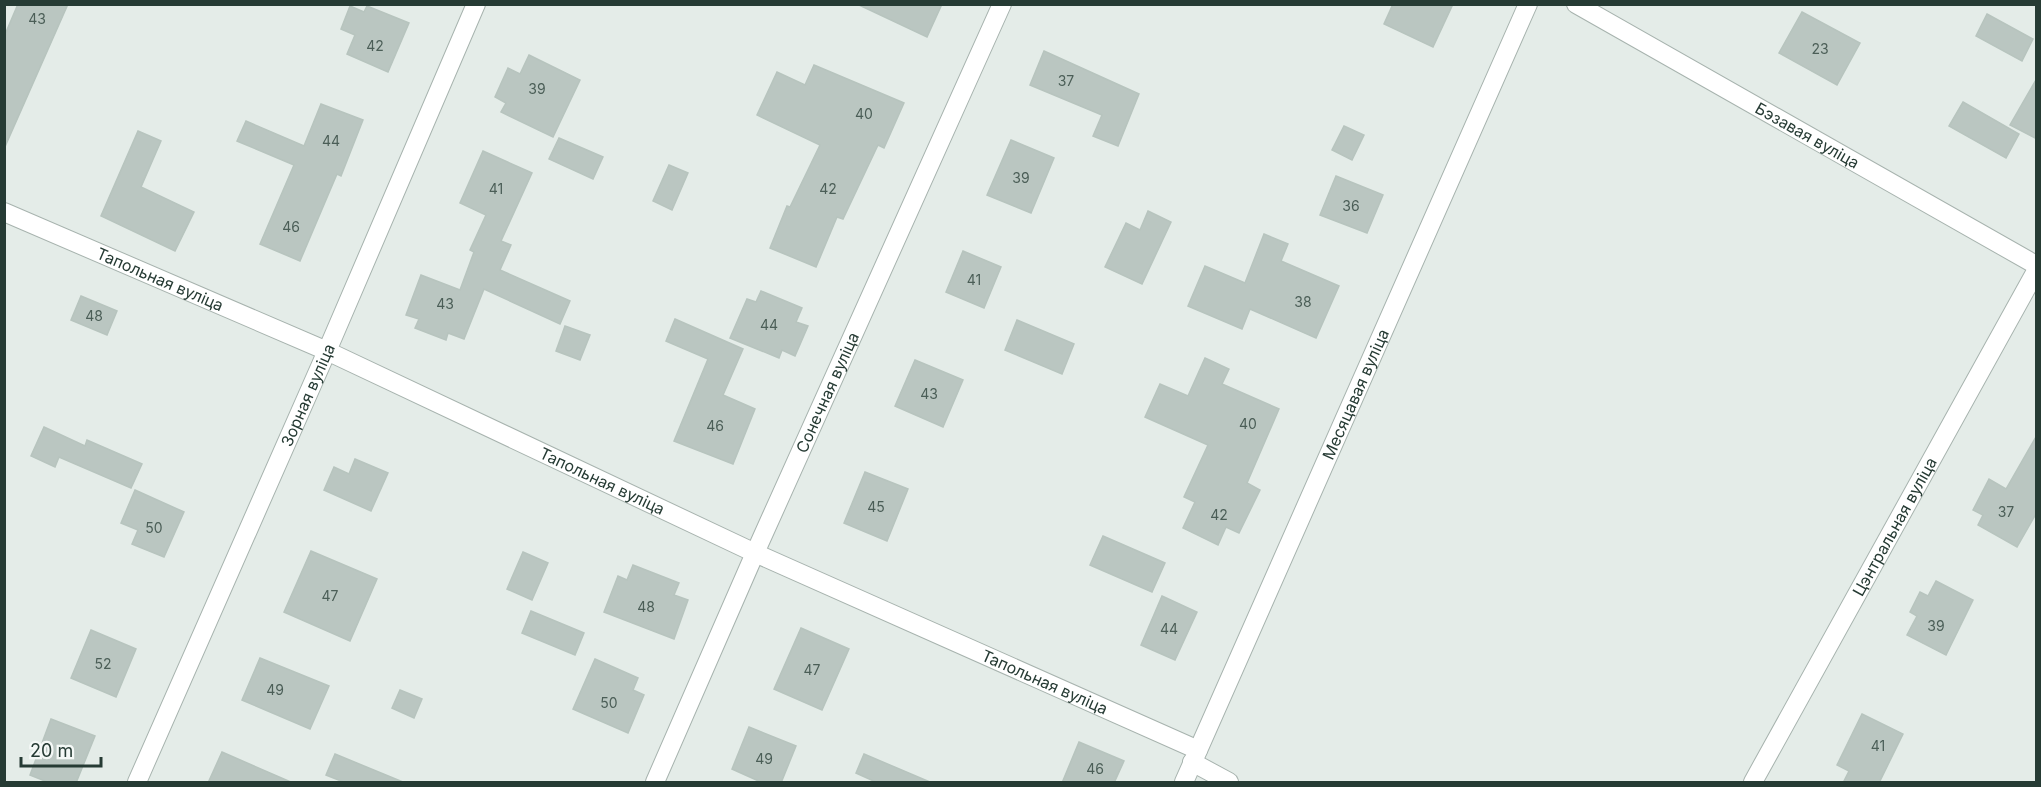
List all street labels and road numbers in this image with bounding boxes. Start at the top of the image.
street label: Бэзавая вуліца [1752,98,1863,173]
street label: Тапольная вуліца [94,243,227,315]
street label: Месяцавая вуліца [1318,326,1393,463]
street label: Сонечная вуліца [791,329,863,456]
street label: Зорная вуліца [276,341,339,449]
street label: Тапольная вуліца [536,443,668,519]
street label: Цэнтральная вуліца [1848,454,1941,599]
street label: Тапольная вуліца [979,645,1111,719]

